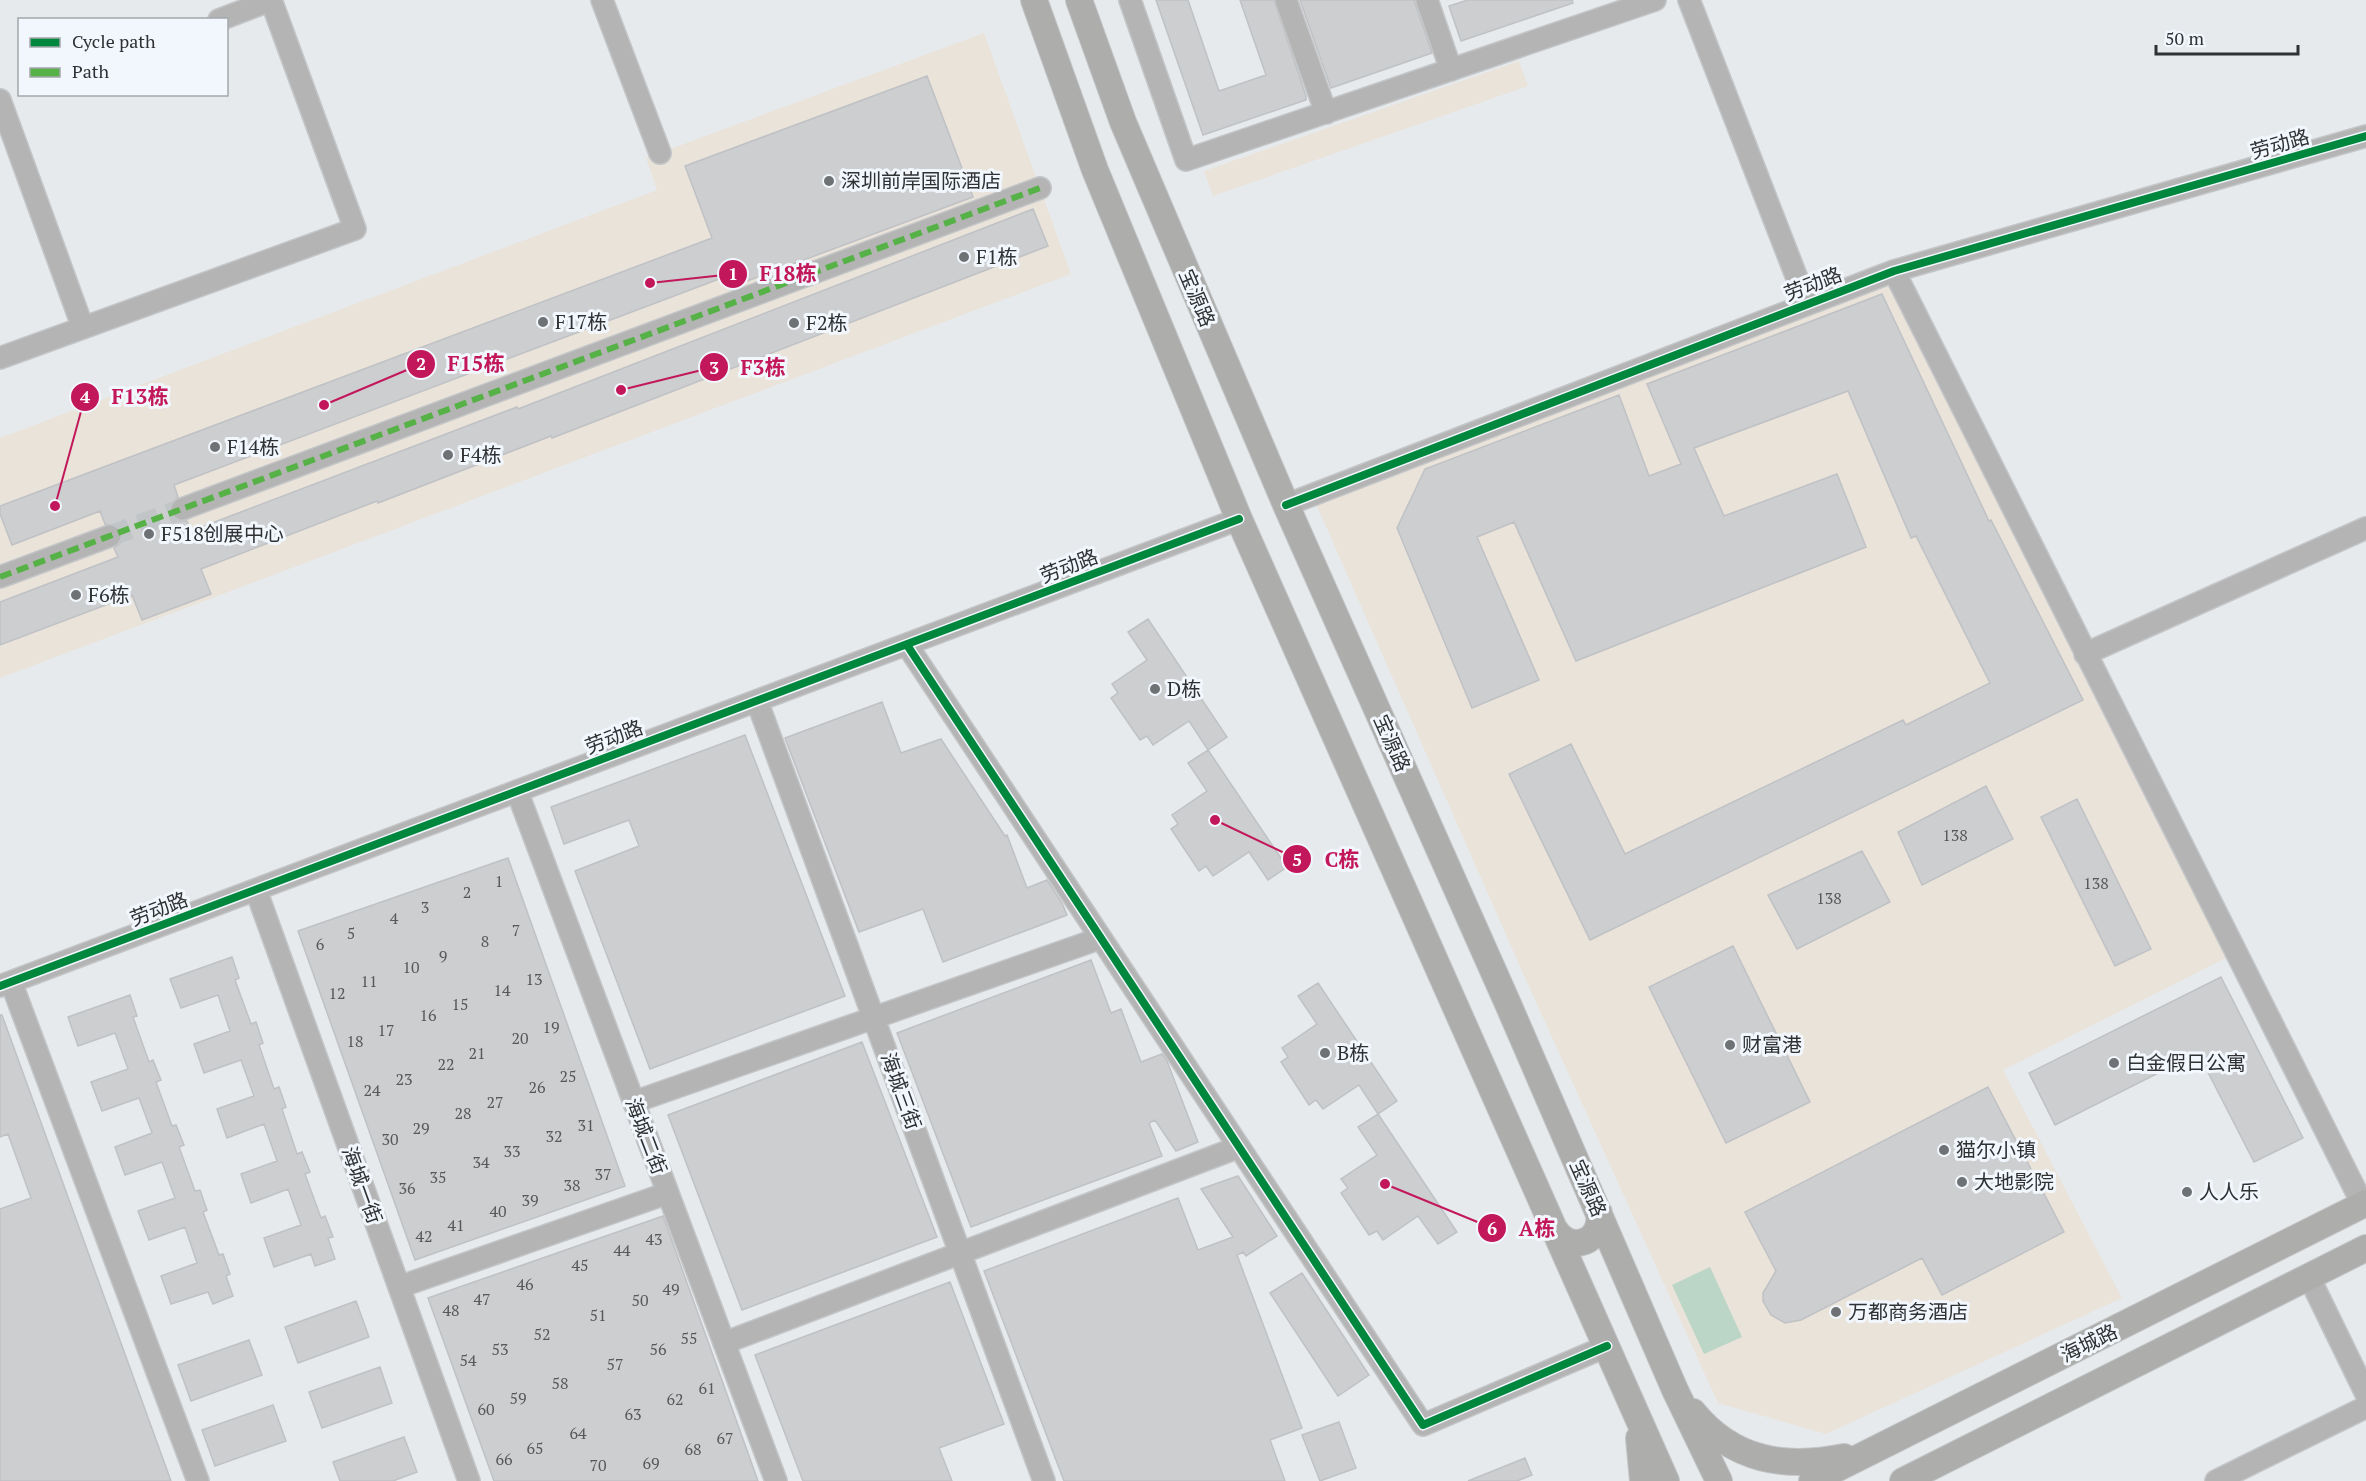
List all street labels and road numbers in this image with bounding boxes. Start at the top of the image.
street label: 劳动路 [2247,122,2312,165]
street label: 劳动路 [1780,260,1846,307]
street label: 宝源路 [1173,265,1222,331]
street label: 劳动路 [1036,542,1102,589]
street label: 宝源路 [1368,710,1417,776]
street label: 劳动路 [581,713,647,760]
street label: 劳动路 [126,885,192,932]
street label: 海城三街 [875,1049,928,1133]
street label: 海城二街 [620,1094,673,1178]
street label: 海城一街 [336,1143,389,1227]
street label: 宝源路 [1564,1155,1613,1221]
street label: 海城路 [2056,1317,2122,1368]

